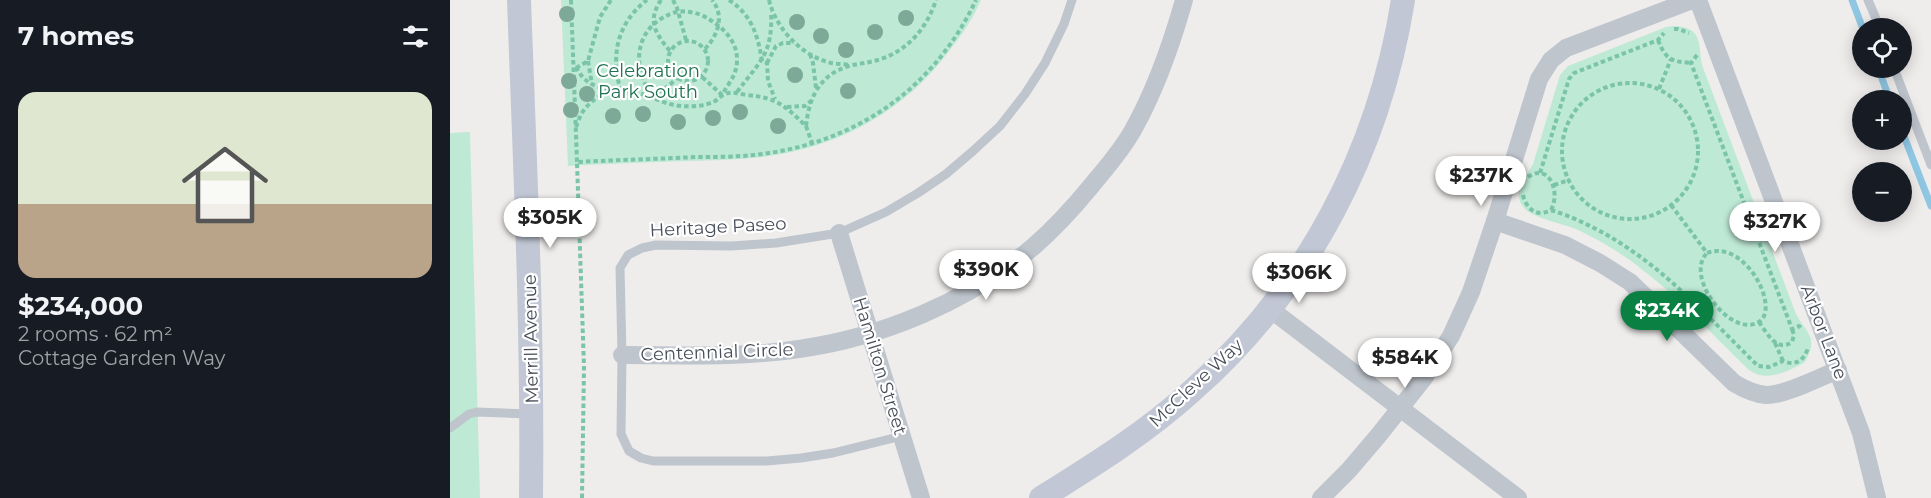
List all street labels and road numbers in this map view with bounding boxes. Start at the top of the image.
street label: Heritage Paseo [649,212,787,242]
street label: Merrill Avenue [519,274,543,404]
street label: Arbor Lane [1796,282,1852,383]
street label: Hamilton Street [849,294,911,438]
street label: McCleve Way [1145,334,1247,432]
street label: Centennial Circle [640,338,794,366]

